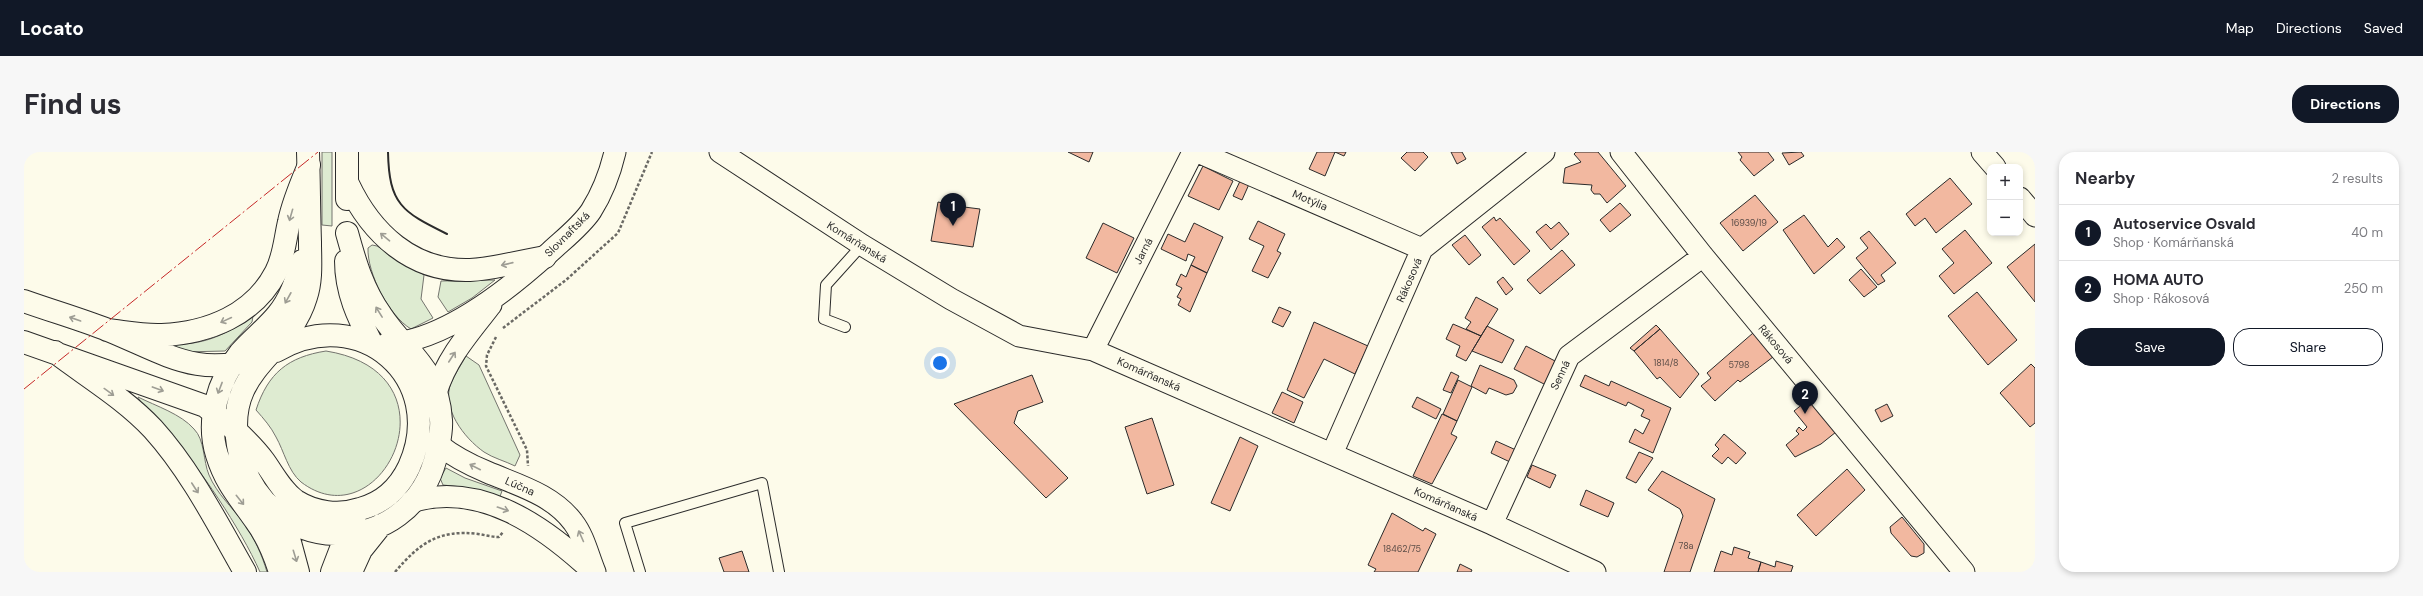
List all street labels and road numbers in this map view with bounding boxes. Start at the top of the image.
street label: Motýlia [1290,186,1330,214]
street label: Slovnaftská [541,208,593,260]
street label: Komárňanská [824,218,890,266]
street label: Jarná [1130,235,1156,267]
street label: Rákosová [1393,256,1425,304]
street label: Rákosová [1755,321,1797,367]
street label: Komárňanská [1115,354,1183,394]
street label: Senná [1547,358,1573,392]
street label: Lúčna [503,473,537,499]
street label: Komárňanská [1412,484,1480,524]

